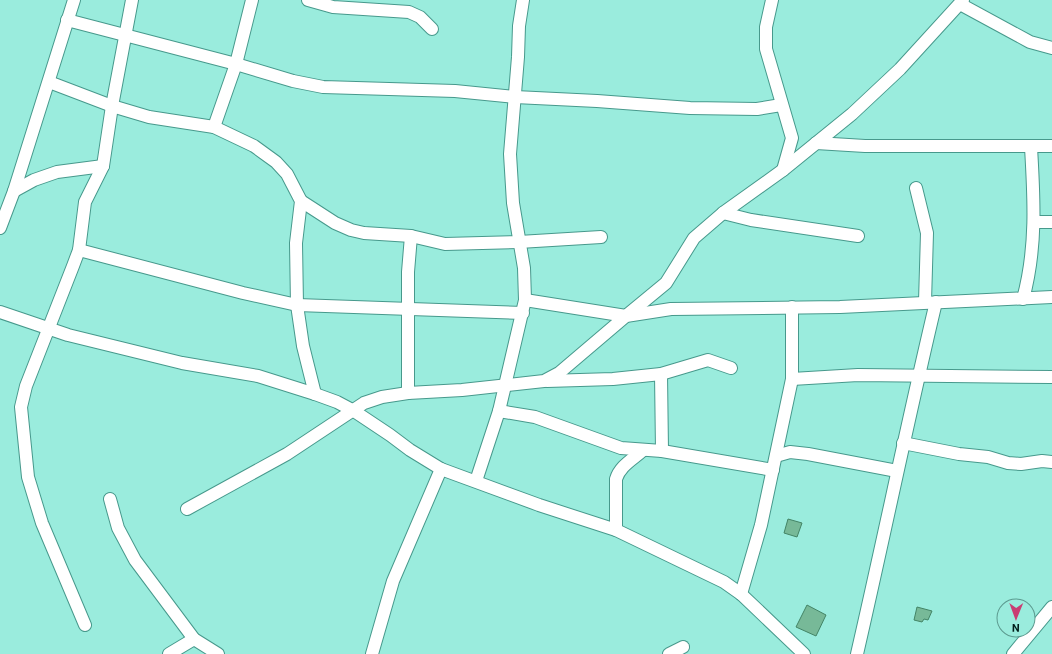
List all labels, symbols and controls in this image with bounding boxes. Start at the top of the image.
north arrow [996,598,1036,638]
text: N [1012,621,1020,634]

